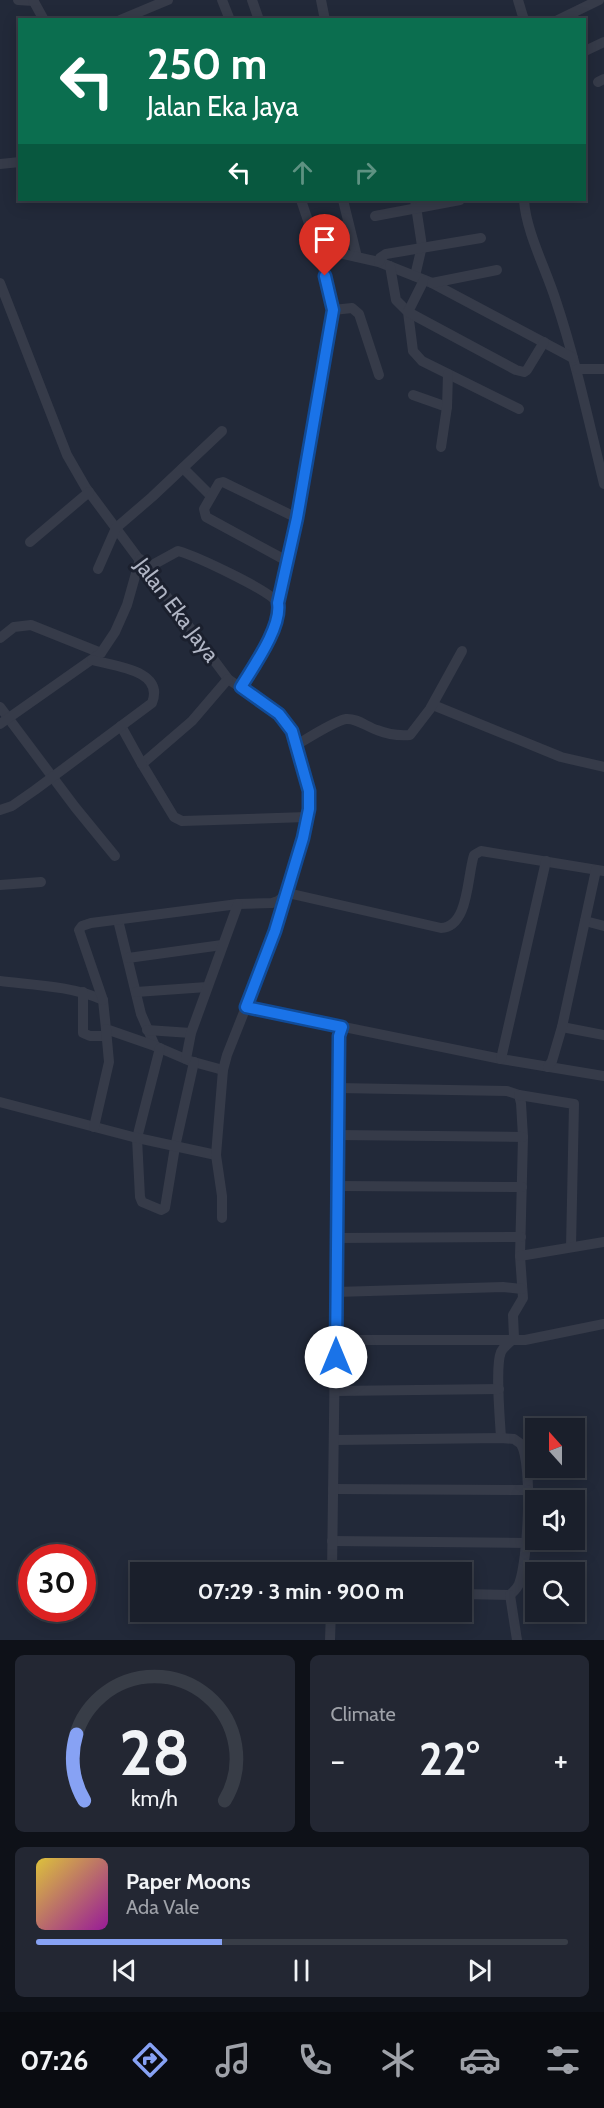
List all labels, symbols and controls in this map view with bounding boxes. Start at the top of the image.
text: 250 m [147,38,267,90]
icon: left [48,42,126,120]
text: Jalan Eka Jaya [147,90,299,123]
icon: left [223,156,256,189]
icon: ahead [286,156,319,189]
icon: right [349,156,382,189]
pin [299,214,350,276]
icon: arrive [308,223,341,256]
street label: Jalan Eka Jaya [128,552,225,668]
position arrow [304,1325,368,1389]
north arrow [525,1418,585,1478]
map controls [525,1418,585,1622]
button: sound [525,1490,585,1550]
speed limit sign: 30 [18,1544,96,1622]
button: search [525,1562,585,1622]
text: 07:29 · 3 min · 900 m [198,1578,404,1605]
text: Climate [331,1702,396,1726]
text: 28 [119,1715,190,1791]
text: 22° [419,1732,480,1786]
text: − [331,1740,345,1780]
text: + [553,1740,568,1780]
text: km/h [131,1785,178,1811]
text: Paper Moons [126,1868,250,1895]
text: Ada Vale [126,1895,199,1919]
icon: previous [108,1954,141,1987]
icon: pause [285,1954,318,1987]
icon: next [463,1954,496,1987]
icon: directions [129,2039,171,2081]
icon: music [212,2039,254,2081]
icon: phone [294,2039,336,2081]
icon: climate [377,2039,419,2081]
icon: car [459,2039,501,2081]
icon: filters [542,2039,584,2081]
text: 07:26 [20,2044,89,2077]

